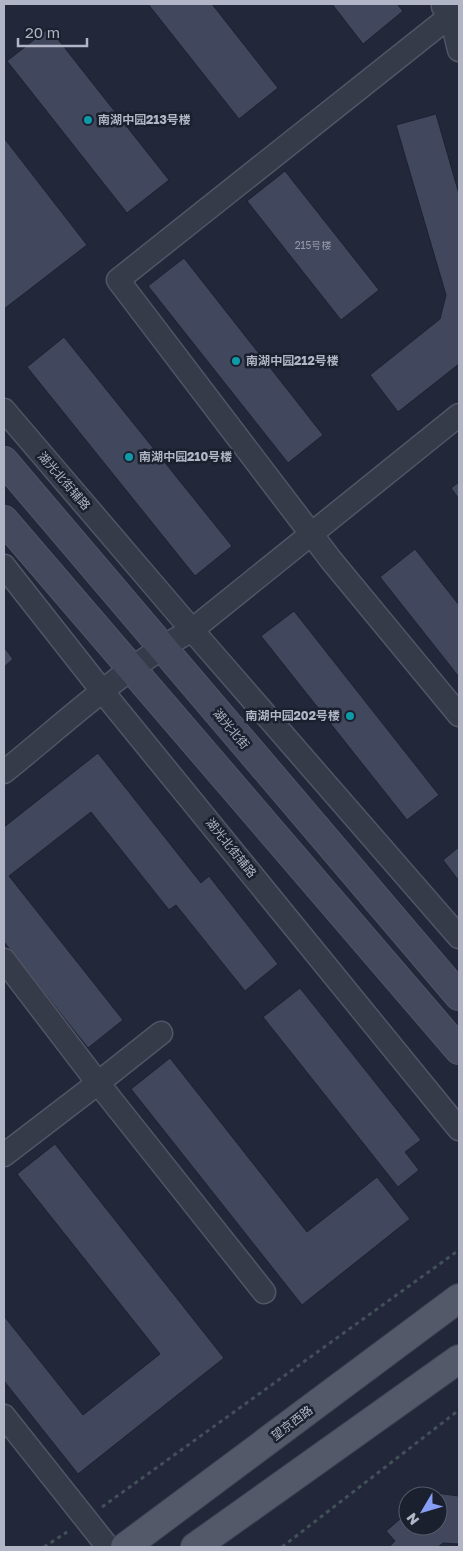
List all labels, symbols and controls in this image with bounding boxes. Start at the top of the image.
scale bar [18,15,86,47]
text: 20 m [25,23,60,41]
place label: 南湖中园213号楼 [98,112,191,127]
marker: 南湖中园213号楼 [82,114,94,126]
house number: 215号楼 [295,239,331,251]
place label: 南湖中园212号楼 [246,353,339,368]
marker: 南湖中园212号楼 [230,355,242,367]
street label: 湖光北街辅路 [35,449,94,513]
place label: 南湖中园210号楼 [139,449,232,464]
marker: 南湖中园210号楼 [123,451,135,463]
street label: 湖光北街 [210,705,253,752]
place label: 南湖中园202号楼 [246,708,340,723]
marker: 南湖中园202号楼 [344,710,356,722]
street label: 湖光北街辅路 [203,815,260,880]
street label: 望京西路 [268,1402,315,1443]
north arrow [398,1486,448,1536]
text: N [402,1510,422,1529]

